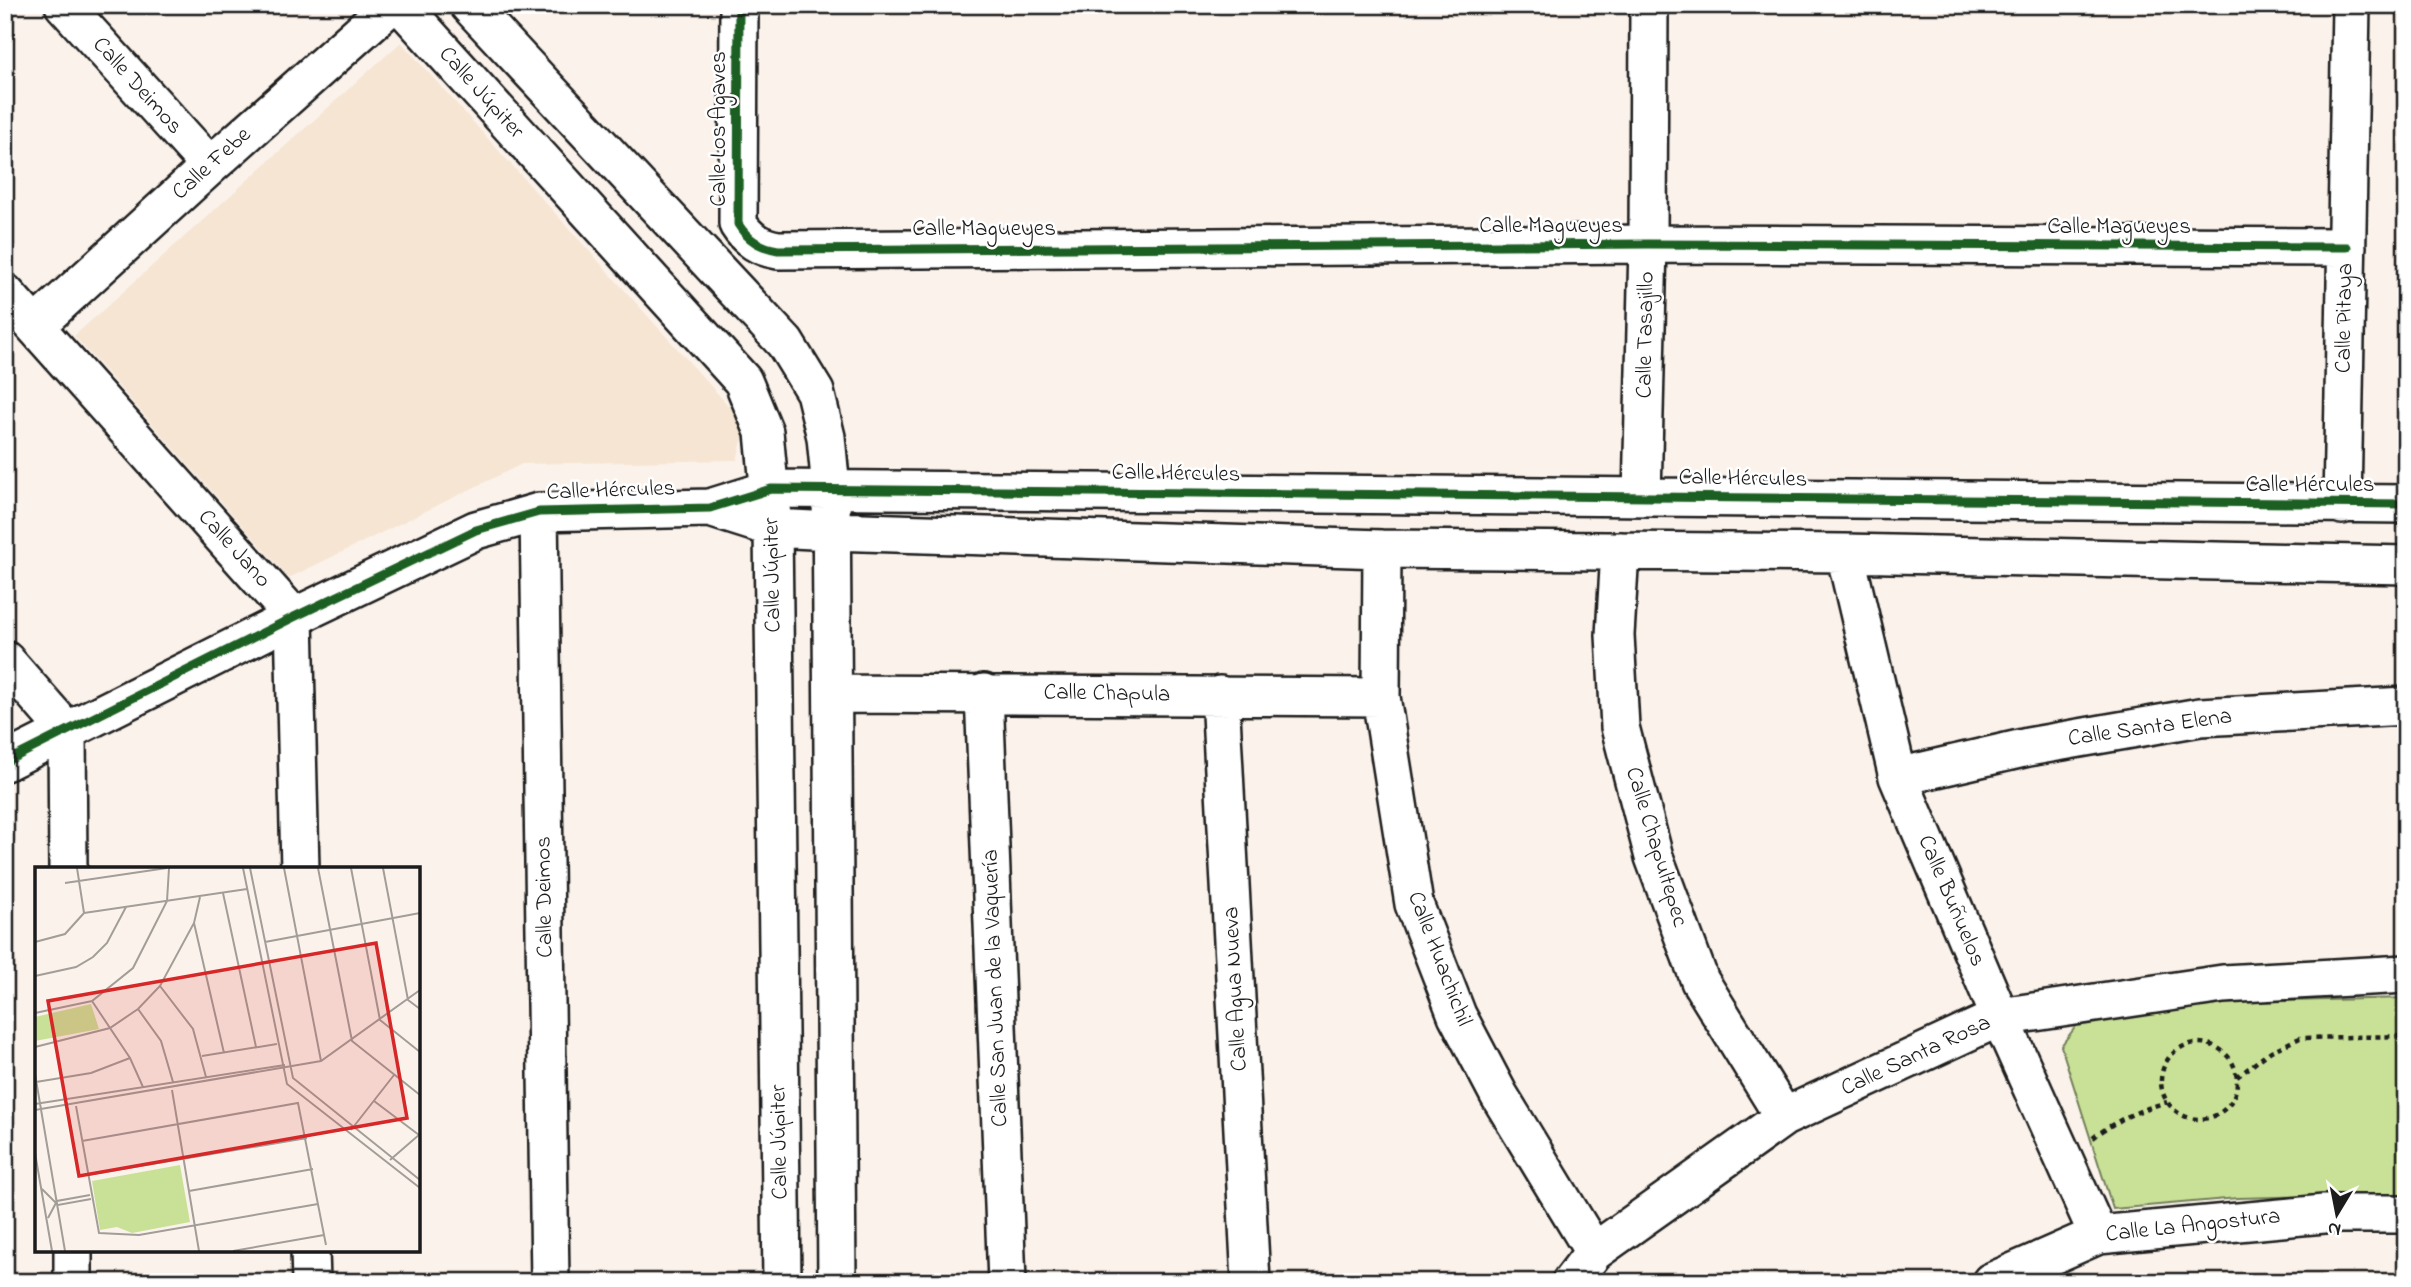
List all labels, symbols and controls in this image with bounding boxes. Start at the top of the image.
street label: Calle Deimos [84,30,190,142]
street label: Calle Júpiter [430,39,532,147]
street label: Calle Los Agaves [703,51,737,207]
street label: Calle Febe [165,119,259,209]
street label: Calle Magueyes [1479,210,1623,245]
street label: Calle Magueyes [2047,211,2191,246]
street label: Calle Magueyes [912,213,1056,248]
street label: Calle Pitaya [2328,263,2364,373]
street label: Calle Tasajillo [1628,271,1664,399]
street label: Calle Hércules [1111,456,1241,492]
street label: Calle Hércules [1678,461,1808,497]
street label: Calle Hércules [2246,469,2374,502]
street label: Calle Hércules [546,472,676,510]
street label: Calle Jano [190,502,278,596]
street label: Calle Júpiter [755,516,791,633]
street label: Calle Chapula [1043,676,1171,712]
street label: Calle Santa Elena [2066,700,2234,756]
street label: Calle Chapultepec [1616,763,1696,932]
street label: Calle Buñuelos [1909,830,1993,972]
street label: Calle Deimos [527,836,563,958]
street label: Calle San Juan de la Vaquería [975,849,1017,1127]
inset map [35,867,420,1252]
street label: Calle Huachichil [1398,887,1480,1031]
street label: Calle Agua Nueva [1215,906,1258,1072]
street label: Calle Santa Rosa [1836,1007,1996,1105]
street label: Calle Júpiter [762,1083,798,1200]
north arrow [2302,1178,2372,1248]
street label: Calle La Angostura [2104,1200,2282,1253]
text: N [2326,1214,2343,1243]

